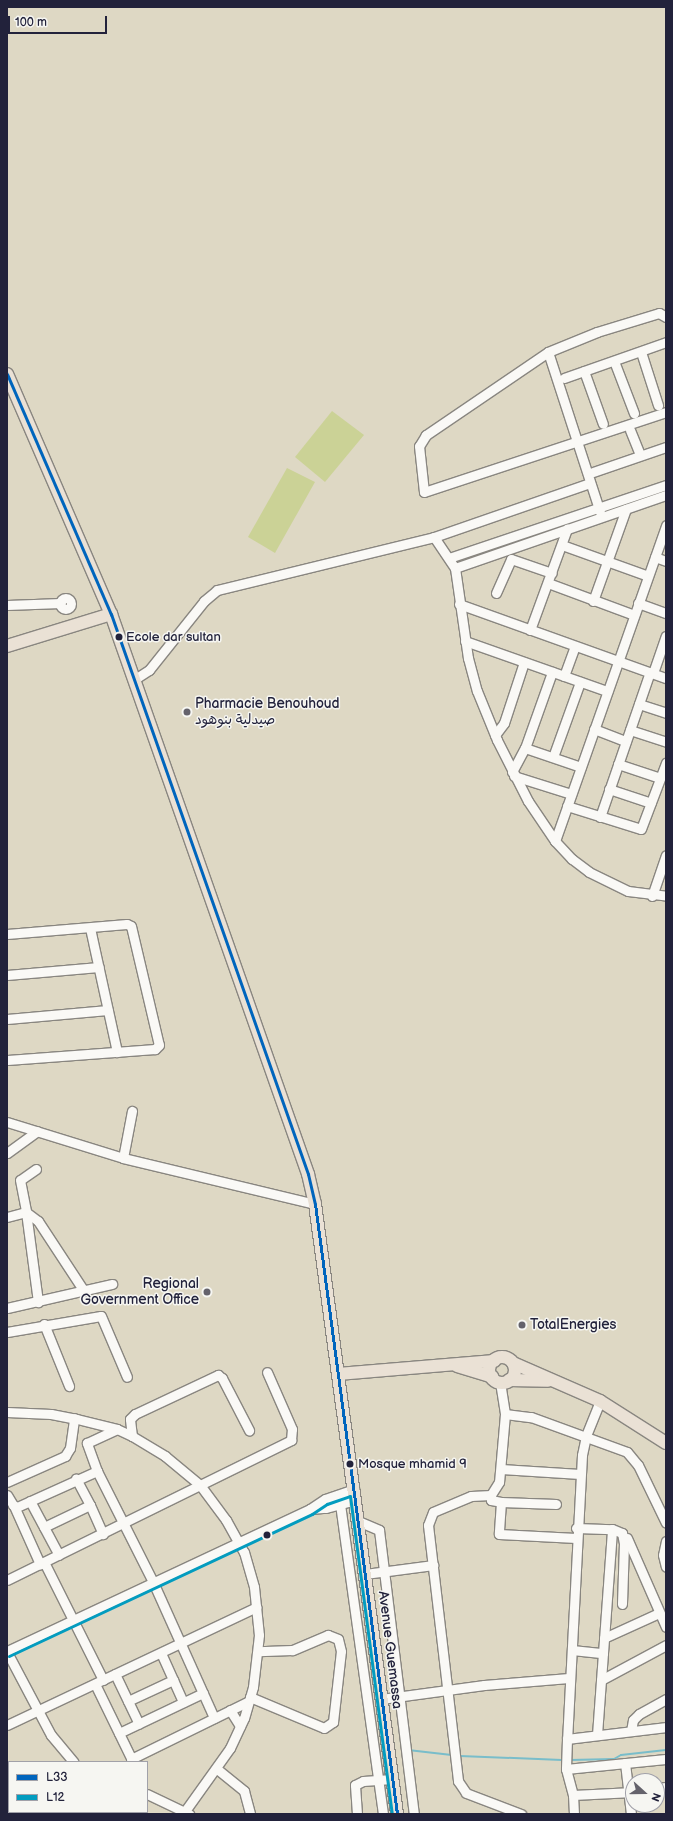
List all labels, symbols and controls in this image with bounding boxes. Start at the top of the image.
scale bar [10,8,109,34]
text: 100 m [15,15,47,30]
place label: Ecole dar sultan [126,629,221,645]
marker: Ecole dar sultan [114,632,124,642]
place label: Pharmacie Benouhoud صيدلية بنوهود [195,696,340,728]
marker: Pharmacie Benouhoud صيدلية بنوهود [182,707,192,717]
place label: Regional Government Office [81,1276,199,1308]
marker: Regional Government Office [202,1287,212,1297]
place label: TotalEnergies [530,1317,616,1333]
marker: TotalEnergies [517,1320,527,1330]
place label: Mosque mhamid 9 [358,1456,467,1472]
marker: Mosque mhamid 9 [345,1459,355,1469]
unlabelled marker [262,1530,272,1540]
street label: Avenue Guemassa [374,1590,406,1710]
legend [8,1761,148,1813]
text: L33 [46,1770,68,1785]
north arrow [625,1773,665,1813]
text: L12 [46,1790,65,1805]
text: N [648,1791,663,1803]

